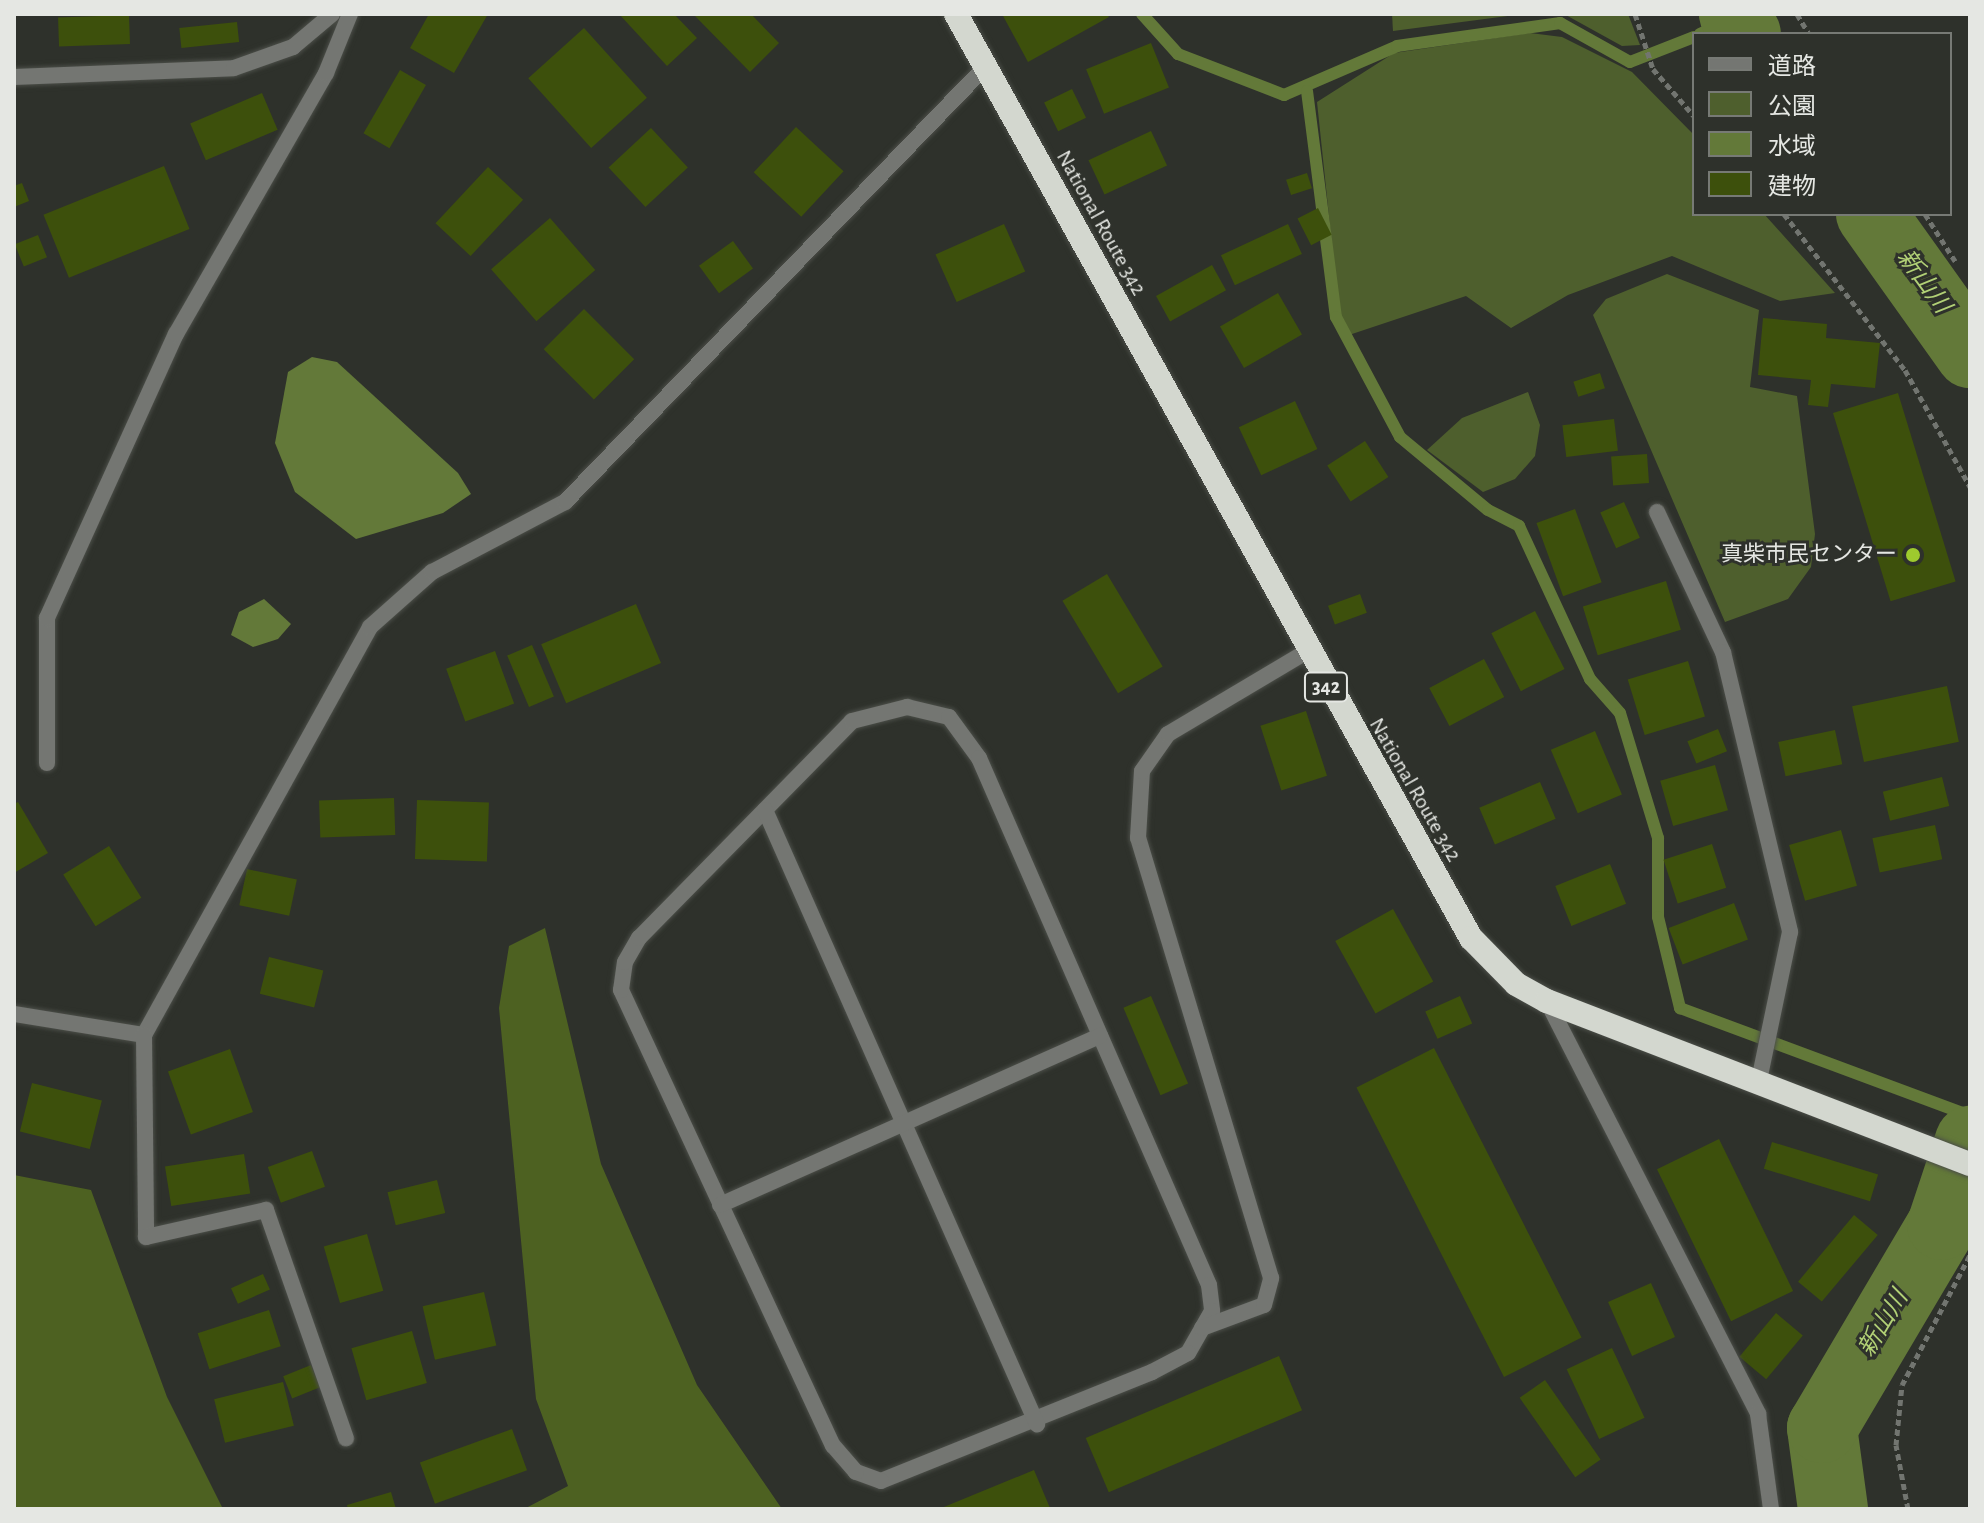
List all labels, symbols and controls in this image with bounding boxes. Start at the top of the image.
legend [1692,32,1952,216]
text: 道路 [1768,55,1816,79]
text: 公園 [1768,95,1816,119]
text: 水域 [1768,135,1816,159]
street label: National Route 342 [1050,146,1152,300]
text: 建物 [1768,175,1816,199]
water label: 新山川 [1890,244,1956,320]
place label: 真柴市民センター [1721,542,1897,568]
marker: 真柴市民センター [1904,546,1922,564]
road number: 342 [1302,671,1350,703]
street label: National Route 342 [1363,713,1467,867]
water label: 新山川 [1853,1286,1915,1362]

